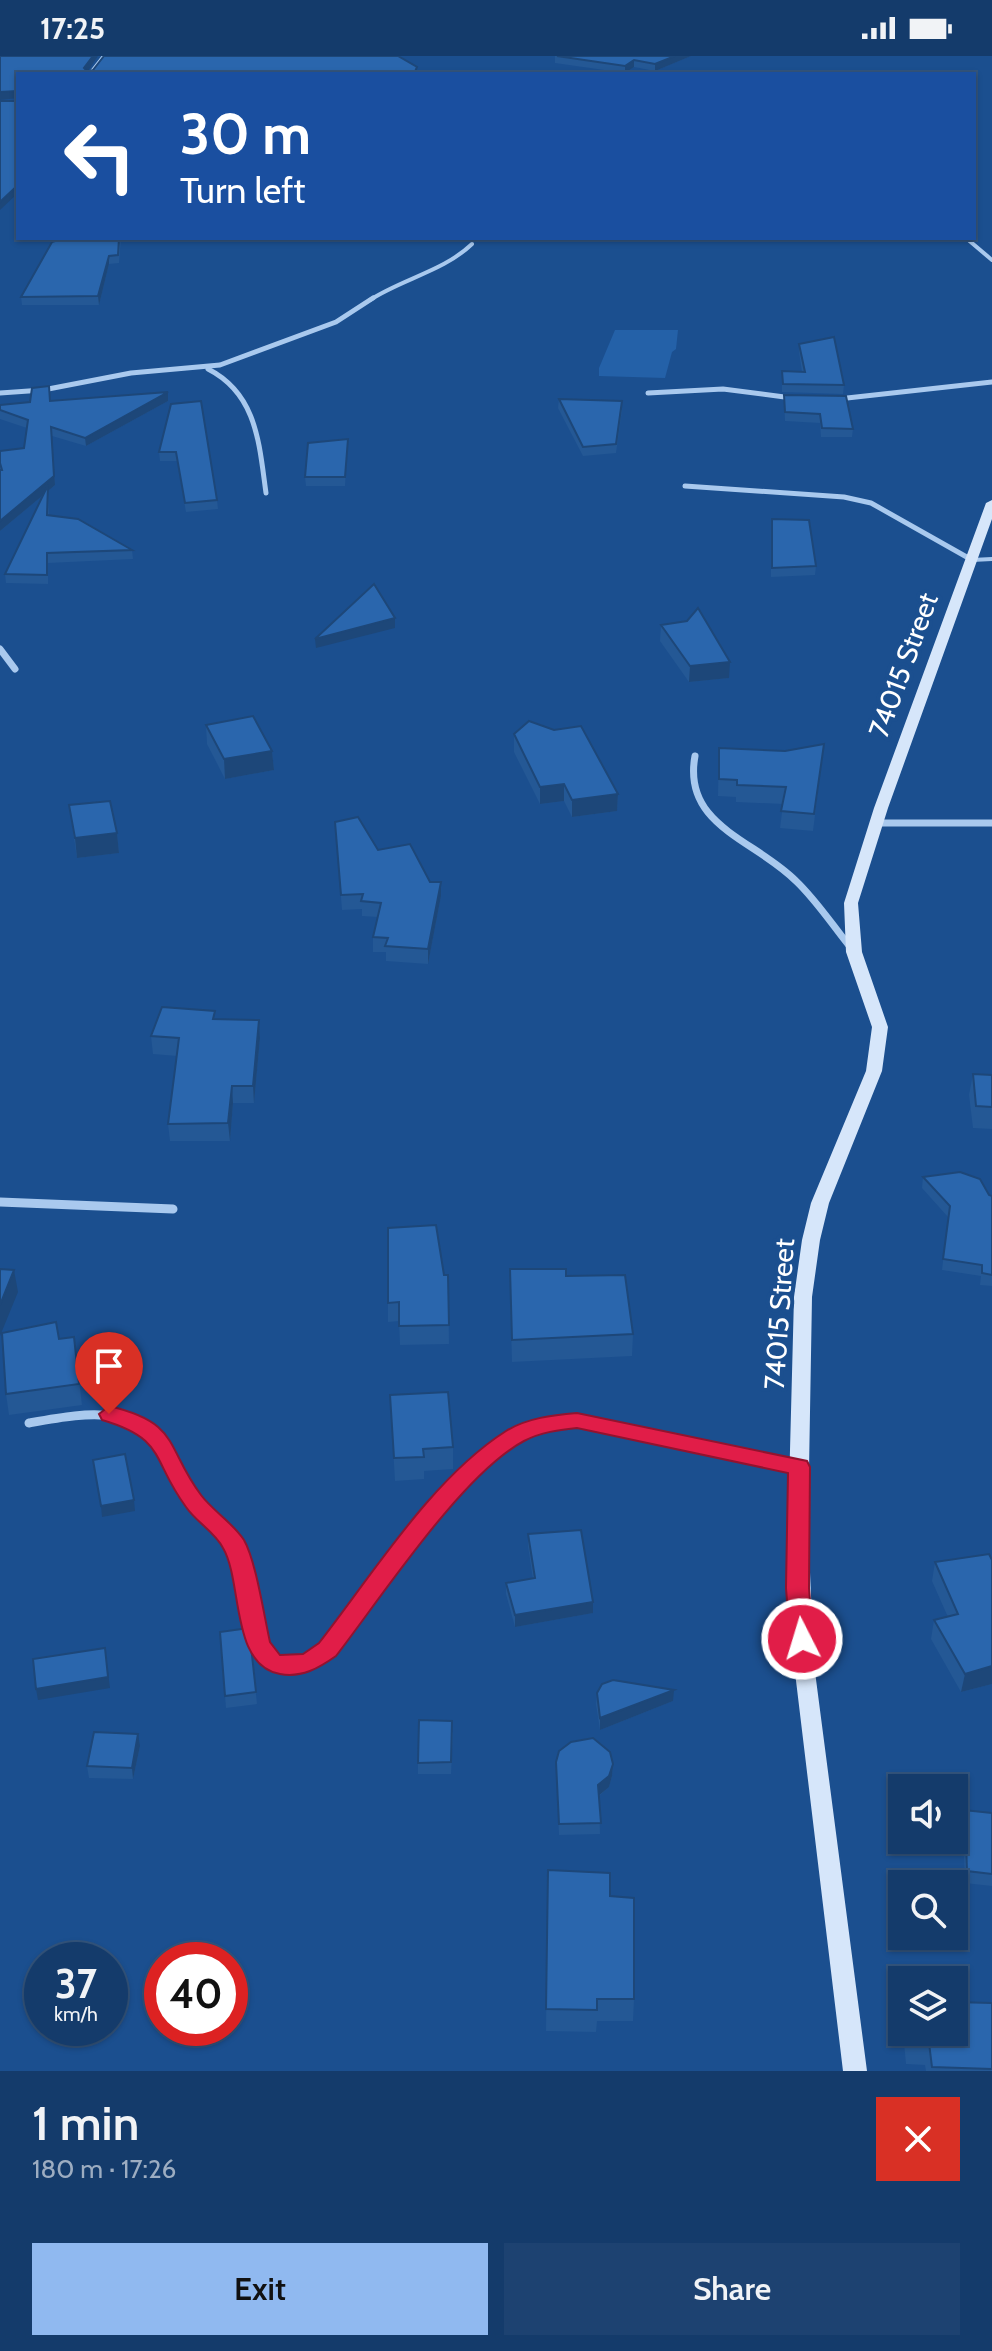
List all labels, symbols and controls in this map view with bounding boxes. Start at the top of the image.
text: 17:25 [40,10,105,47]
text: 30 m [180,100,311,168]
icon: left [48,104,152,208]
text: Turn left [180,168,305,212]
street label: 74015 Street [861,588,945,742]
street label: 74015 Street [757,1237,801,1391]
pin [75,1332,143,1414]
icon: arrive [87,1344,131,1388]
position arrow [760,1597,844,1681]
map controls [888,1774,968,2046]
button: sound [888,1774,968,1854]
button: search [888,1870,968,1950]
speed limit sign: 40 [144,1942,248,2046]
text: 37 [55,1959,97,2008]
button: layers [888,1966,968,2046]
text: km/h [54,2002,98,2026]
text: 1 min [32,2094,139,2152]
button: close [876,2097,960,2181]
text: 180 m · 17:26 [32,2153,176,2185]
button: Exit [32,2243,488,2335]
button: Share [504,2243,960,2335]

